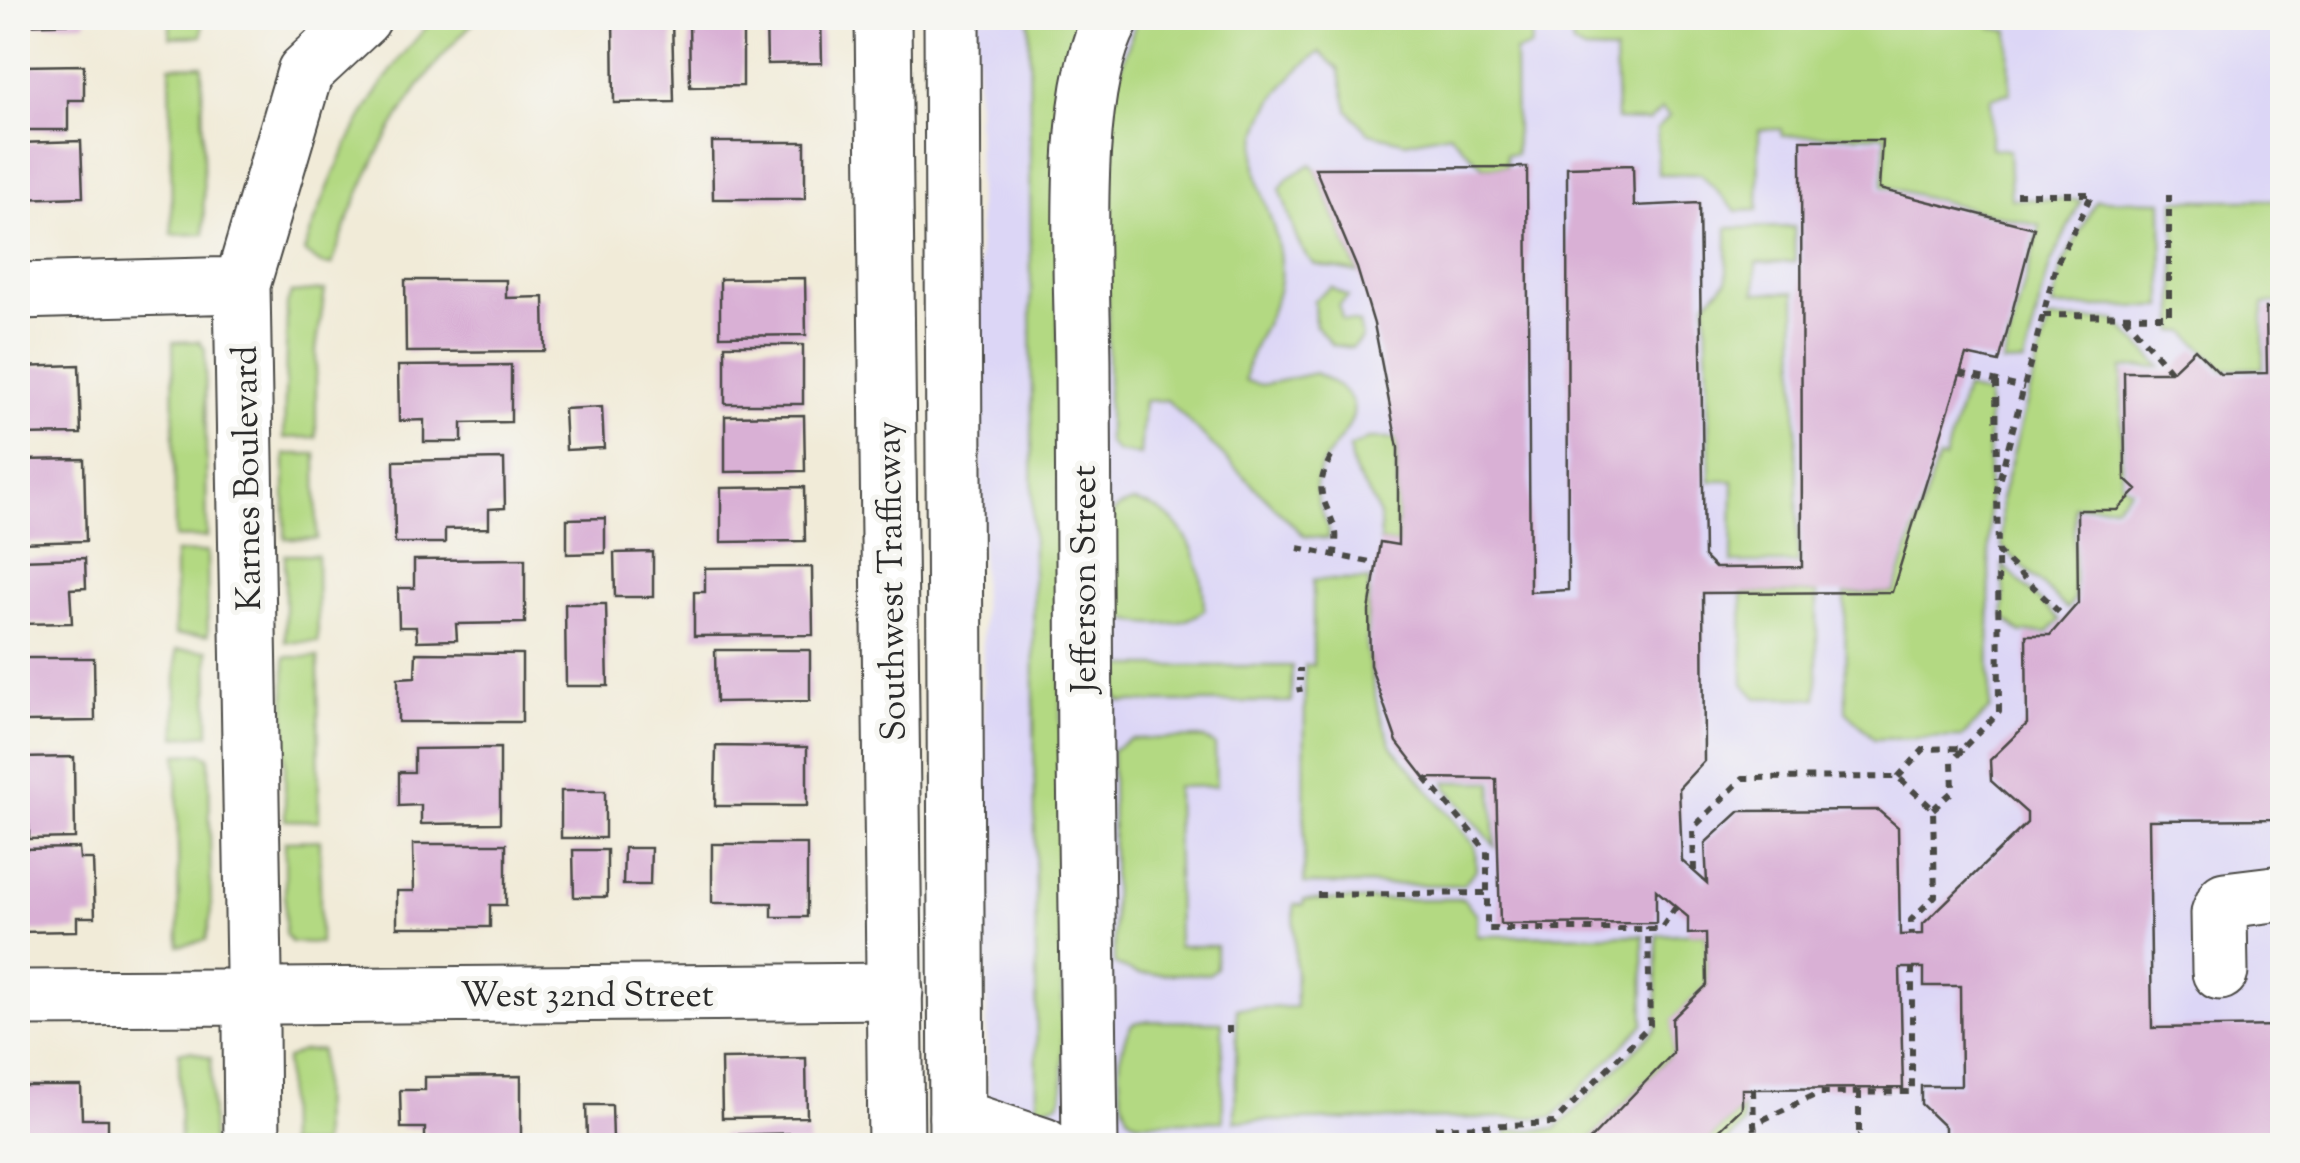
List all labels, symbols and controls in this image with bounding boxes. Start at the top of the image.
street label: Karnes Boulevard [222,345,277,611]
street label: Southwest Trafficway [865,421,922,741]
street label: Jefferson Street [1061,465,1112,695]
street label: West 32nd Street [460,972,714,1023]

